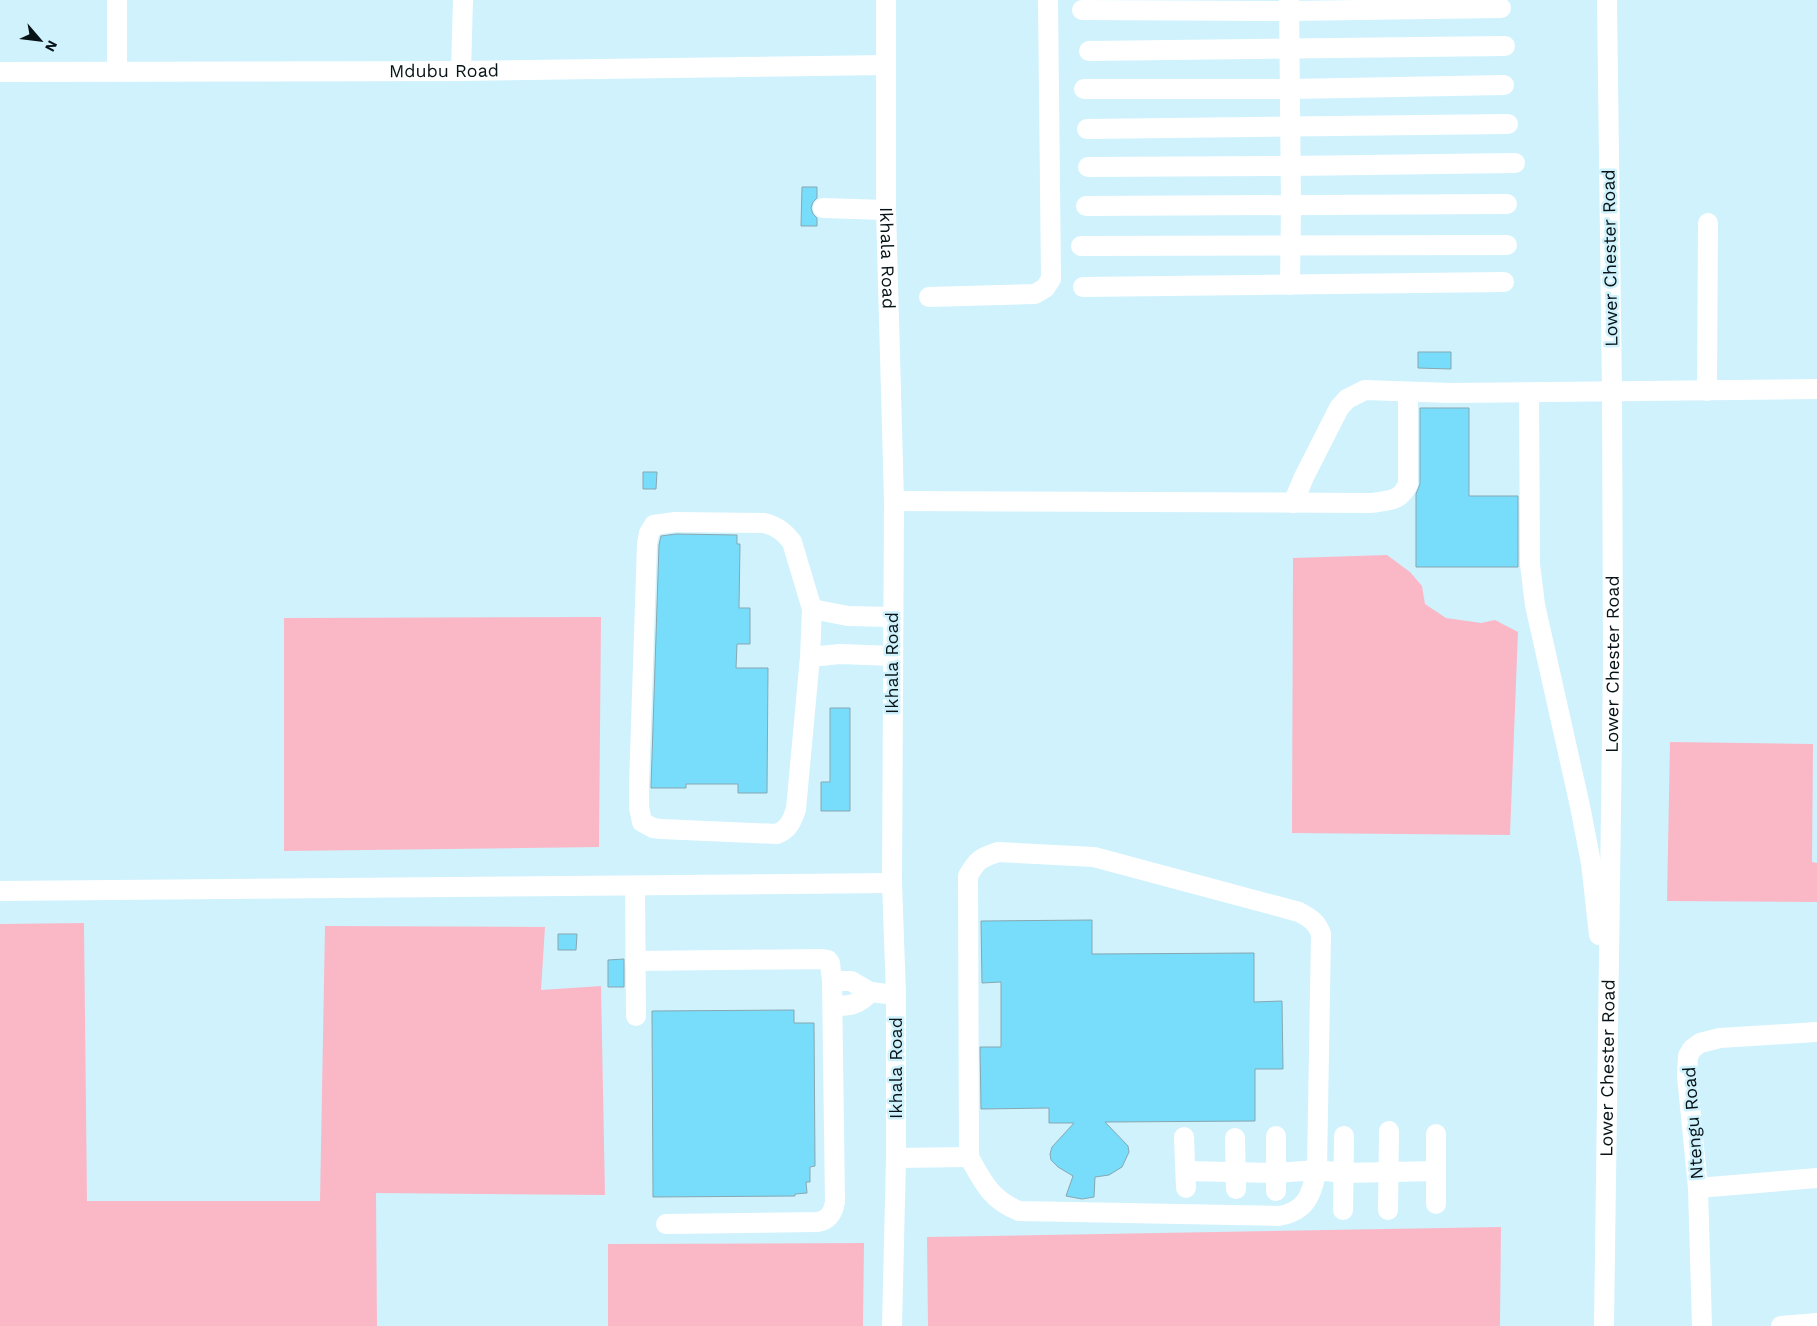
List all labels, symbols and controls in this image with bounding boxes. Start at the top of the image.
north arrow [15,15,65,65]
text: N [42,38,61,54]
street label: Mdubu Road [389,59,499,81]
street label: Lower Chester Road [1597,169,1622,347]
street label: Ikhala Road [876,207,900,309]
street label: Lower Chester Road [1601,575,1623,753]
street label: Ikhala Road [881,612,902,714]
street label: Lower Chester Road [1595,979,1619,1157]
street label: Ikhala Road [885,1017,906,1119]
street label: Ntengu Road [1678,1066,1707,1180]

